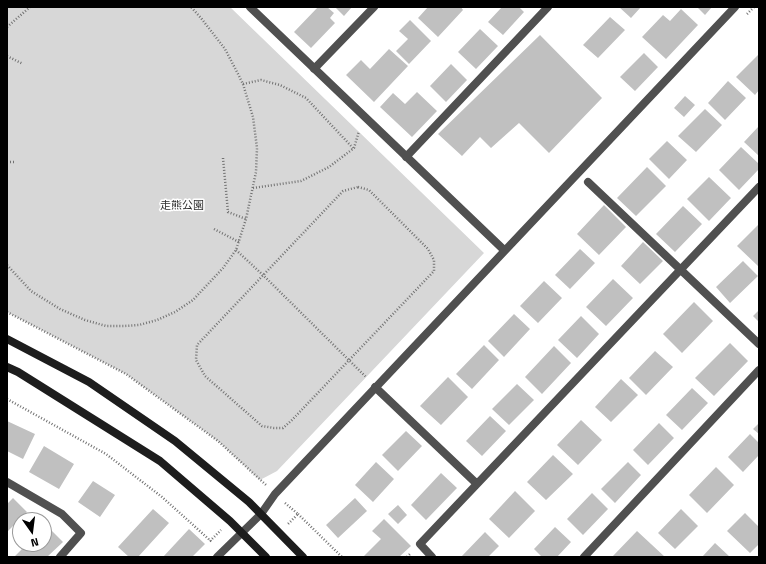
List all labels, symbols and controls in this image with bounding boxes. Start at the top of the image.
park label: 走熊公園 [160,199,204,213]
north arrow [12,512,52,552]
text: N [29,534,40,551]

